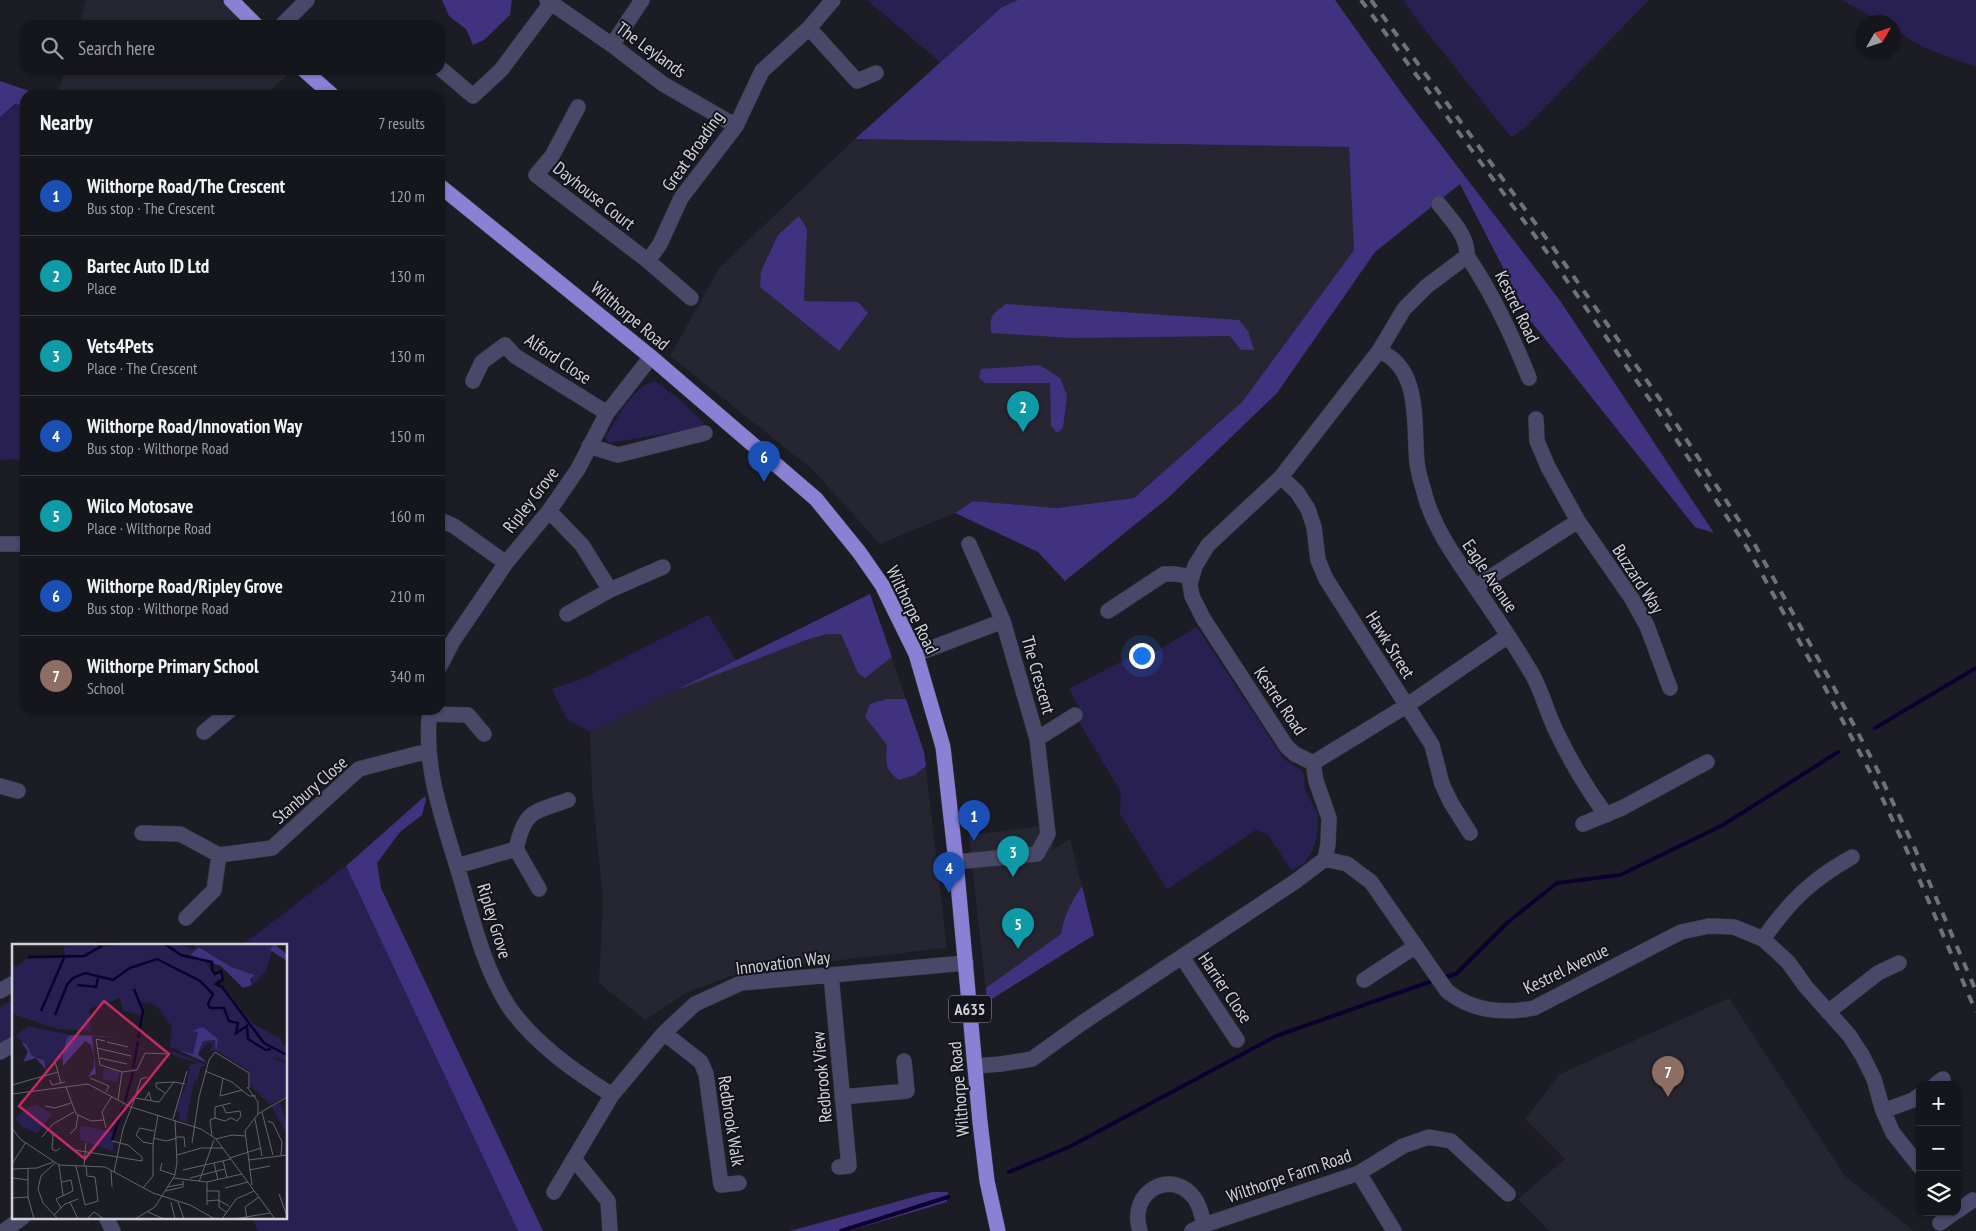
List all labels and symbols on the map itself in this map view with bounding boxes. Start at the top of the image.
north arrow [1856,15,1901,60]
street label: The Leylands [612,16,691,83]
street label: Great Broading [657,106,729,195]
street label: Dayhouse Court [549,156,640,235]
street label: Kestrel Road [1490,267,1545,347]
street label: Wilthorpe Road [586,276,674,355]
street label: Alford Close [521,328,596,389]
pin: 2 [1007,391,1039,432]
pin: 6 [748,441,780,482]
street label: Ripley Grove [498,462,564,537]
street label: Eagle Avenue [1458,535,1523,617]
street label: Buzzard Way [1607,540,1669,618]
street label: Wilthorpe Road [881,562,944,658]
street label: Hawk Street [1361,607,1420,683]
street label: The Crescent [1016,633,1061,717]
your location [1129,643,1155,669]
street label: Kestrel Road [1249,662,1312,739]
street label: Stanbury Close [267,751,352,829]
pin: 1 [958,800,990,841]
pin: 3 [997,836,1029,877]
pin: 4 [933,852,965,893]
street label: Ripley Grove [472,880,517,961]
pin: 5 [1002,908,1034,949]
street label: Kestrel Avenue [1519,938,1612,999]
inset map [12,944,288,1218]
street label: Innovation Way [734,945,832,980]
street label: Harrier Close [1193,948,1257,1028]
road number: A635 [949,996,991,1022]
street label: Redbrook View [806,1030,837,1124]
street label: Wilthorpe Road [943,1040,974,1138]
pin: 7 [1652,1056,1684,1097]
street label: Redbrook Walk [713,1074,750,1168]
street label: Wilthorpe Farm Road [1223,1143,1354,1208]

